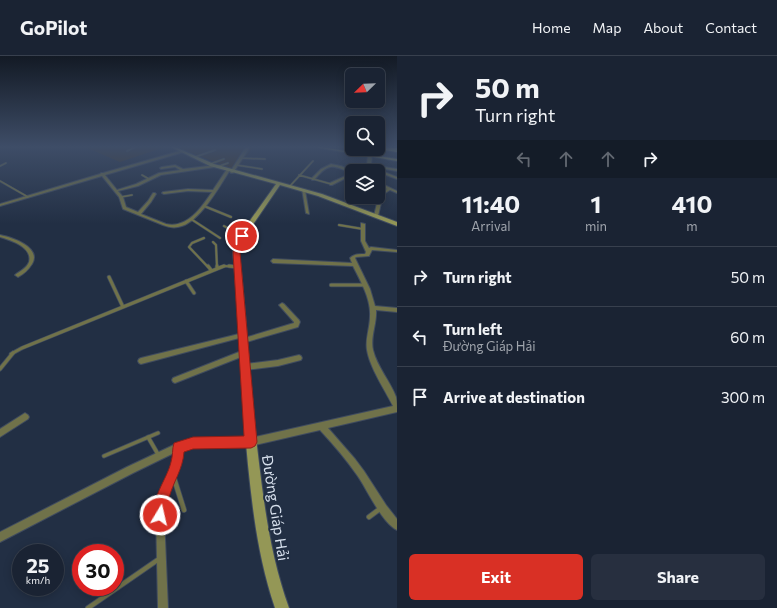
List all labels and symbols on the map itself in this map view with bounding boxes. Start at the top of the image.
north arrow [345,68,385,108]
pin [225,219,259,253]
street label: Đường Giáp Hải [259,453,293,562]
position arrow [139,494,181,536]
speed limit sign: 30 [72,544,124,596]

